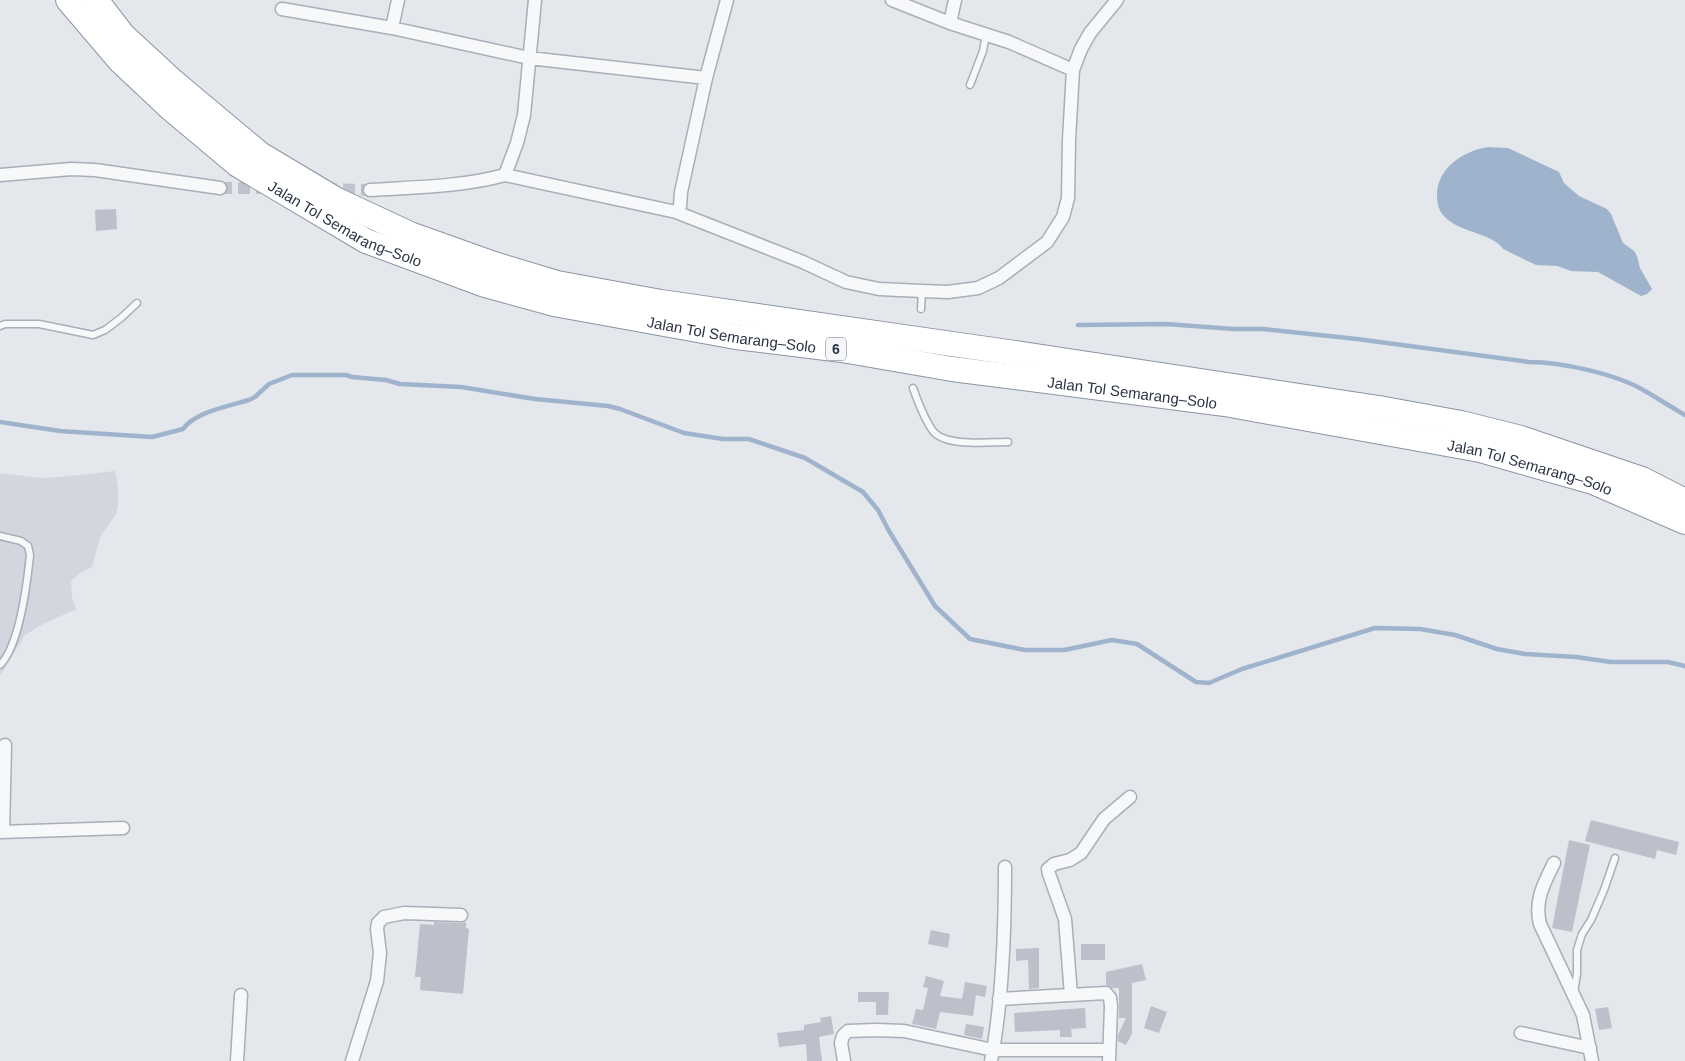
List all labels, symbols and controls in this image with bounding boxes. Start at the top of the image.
street label: Jalan Tol Semarang–Solo [266,177,424,269]
street label: Jalan Tol Semarang–Solo [646,313,817,355]
road number: 6 [826,338,846,360]
street label: Jalan Tol Semarang–Solo [1047,373,1218,411]
street label: Jalan Tol Semarang–Solo [1446,436,1615,498]

